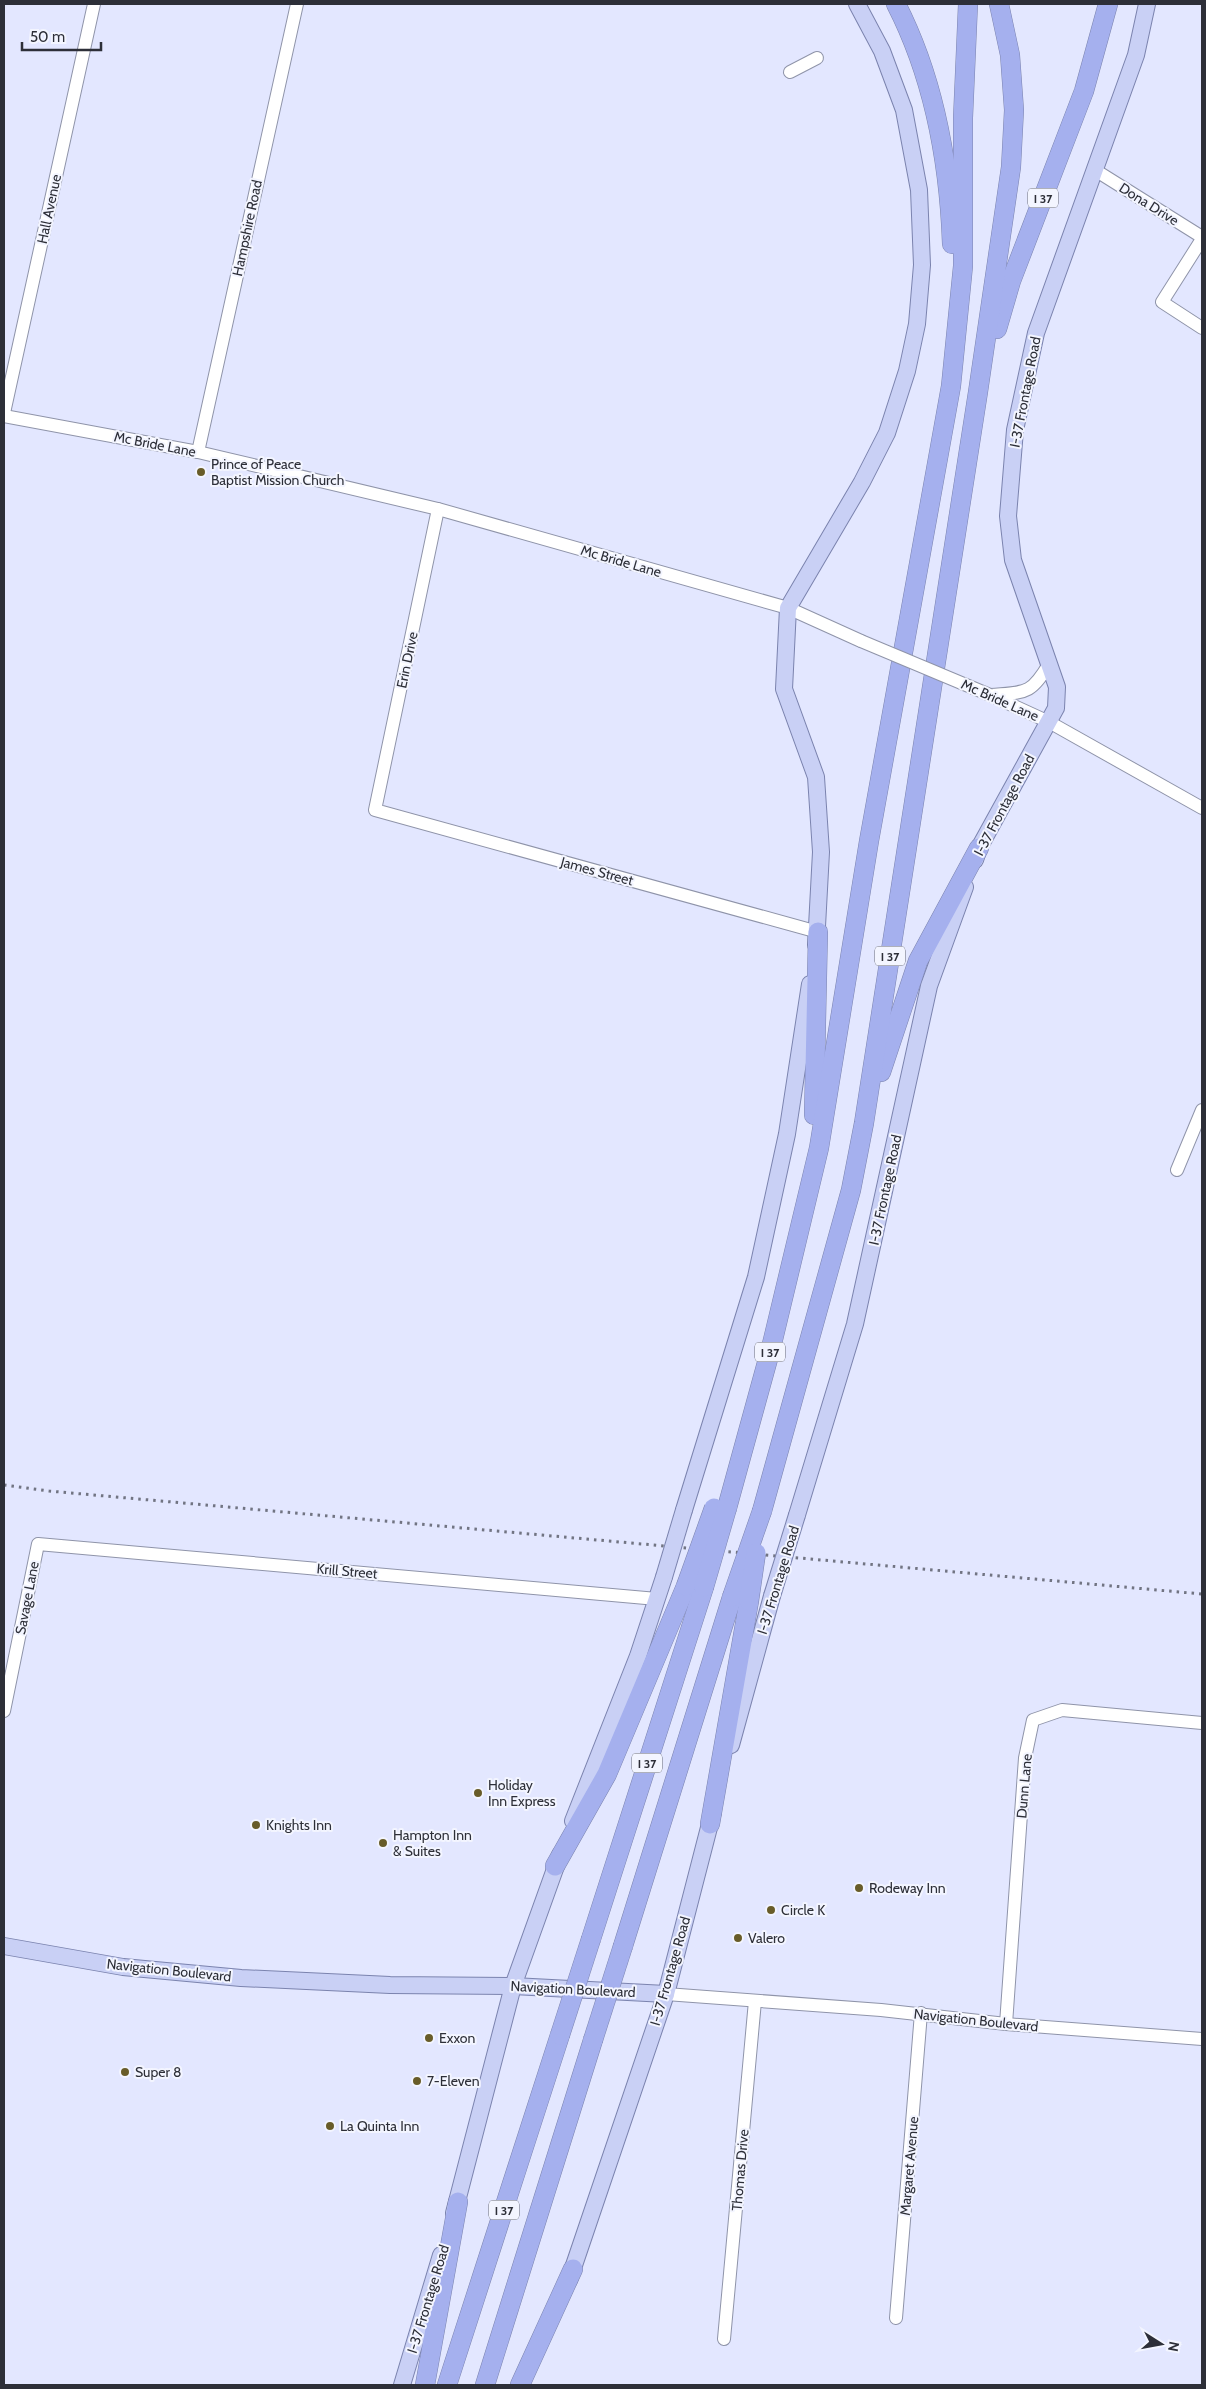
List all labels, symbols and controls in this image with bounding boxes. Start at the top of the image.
scale bar [22,20,101,52]
text: 50 m [30,28,65,46]
street label: Hall Avenue [33,173,65,245]
street label: Hampshire Road [228,178,266,278]
street label: Dona Drive [1116,179,1182,229]
road number: I 37 [1028,188,1058,208]
street label: I-37 Frontage Road [1005,335,1045,449]
street label: Mc Bride Lane [112,427,198,461]
place label: Prince of Peace Baptist Mission Church [211,455,344,489]
marker: Prince of Peace Baptist Mission Church [195,466,207,478]
street label: Mc Bride Lane [579,541,663,581]
street label: Erin Drive [392,630,422,690]
street label: Mc Bride Lane [958,675,1042,725]
street label: I-37 Frontage Road [970,751,1038,859]
street label: James Street [558,852,636,889]
road number: I 37 [875,946,905,966]
street label: I-37 Frontage Road [864,1133,906,1247]
road number: I 37 [755,1342,785,1361]
street label: I-37 Frontage Road [753,1524,803,1636]
street label: Krill Street [316,1559,378,1583]
street label: Savage Lane [11,1560,43,1636]
street label: Dunn Lane [1012,1753,1036,1819]
road number: I 37 [632,1754,662,1772]
place label: Holiday Inn Express [488,1776,556,1810]
marker: Holiday Inn Express [472,1787,484,1799]
place label: Knights Inn [266,1816,332,1834]
marker: Knights Inn [250,1819,262,1831]
place label: Hampton Inn & Suites [393,1826,472,1860]
marker: Hampton Inn & Suites [377,1837,389,1849]
place label: Rodeway Inn [869,1879,946,1897]
marker: Rodeway Inn [853,1882,865,1894]
place label: Circle K [781,1901,825,1919]
marker: Circle K [765,1904,777,1916]
street label: I-37 Frontage Road [646,1914,694,2028]
place label: Valero [748,1929,785,1947]
marker: Valero [732,1932,744,1944]
street label: Navigation Boulevard [106,1955,232,1985]
street label: Navigation Boulevard [510,1977,636,2001]
street label: Navigation Boulevard [913,2005,1039,2035]
place label: Exxon [439,2029,475,2047]
marker: Exxon [423,2032,435,2044]
place label: Super 8 [135,2063,181,2081]
marker: Super 8 [119,2066,131,2078]
place label: 7-Eleven [427,2072,480,2090]
marker: 7-Eleven [411,2075,423,2087]
street label: Margaret Avenue [896,2116,922,2216]
place label: La Quinta Inn [340,2117,419,2135]
marker: La Quinta Inn [324,2120,336,2132]
street label: Thomas Drive [727,2128,753,2212]
road number: I 37 [489,2200,519,2220]
street label: I-37 Frontage Road [403,2243,453,2355]
north arrow [1136,2319,1186,2369]
text: N [1164,2340,1184,2353]

